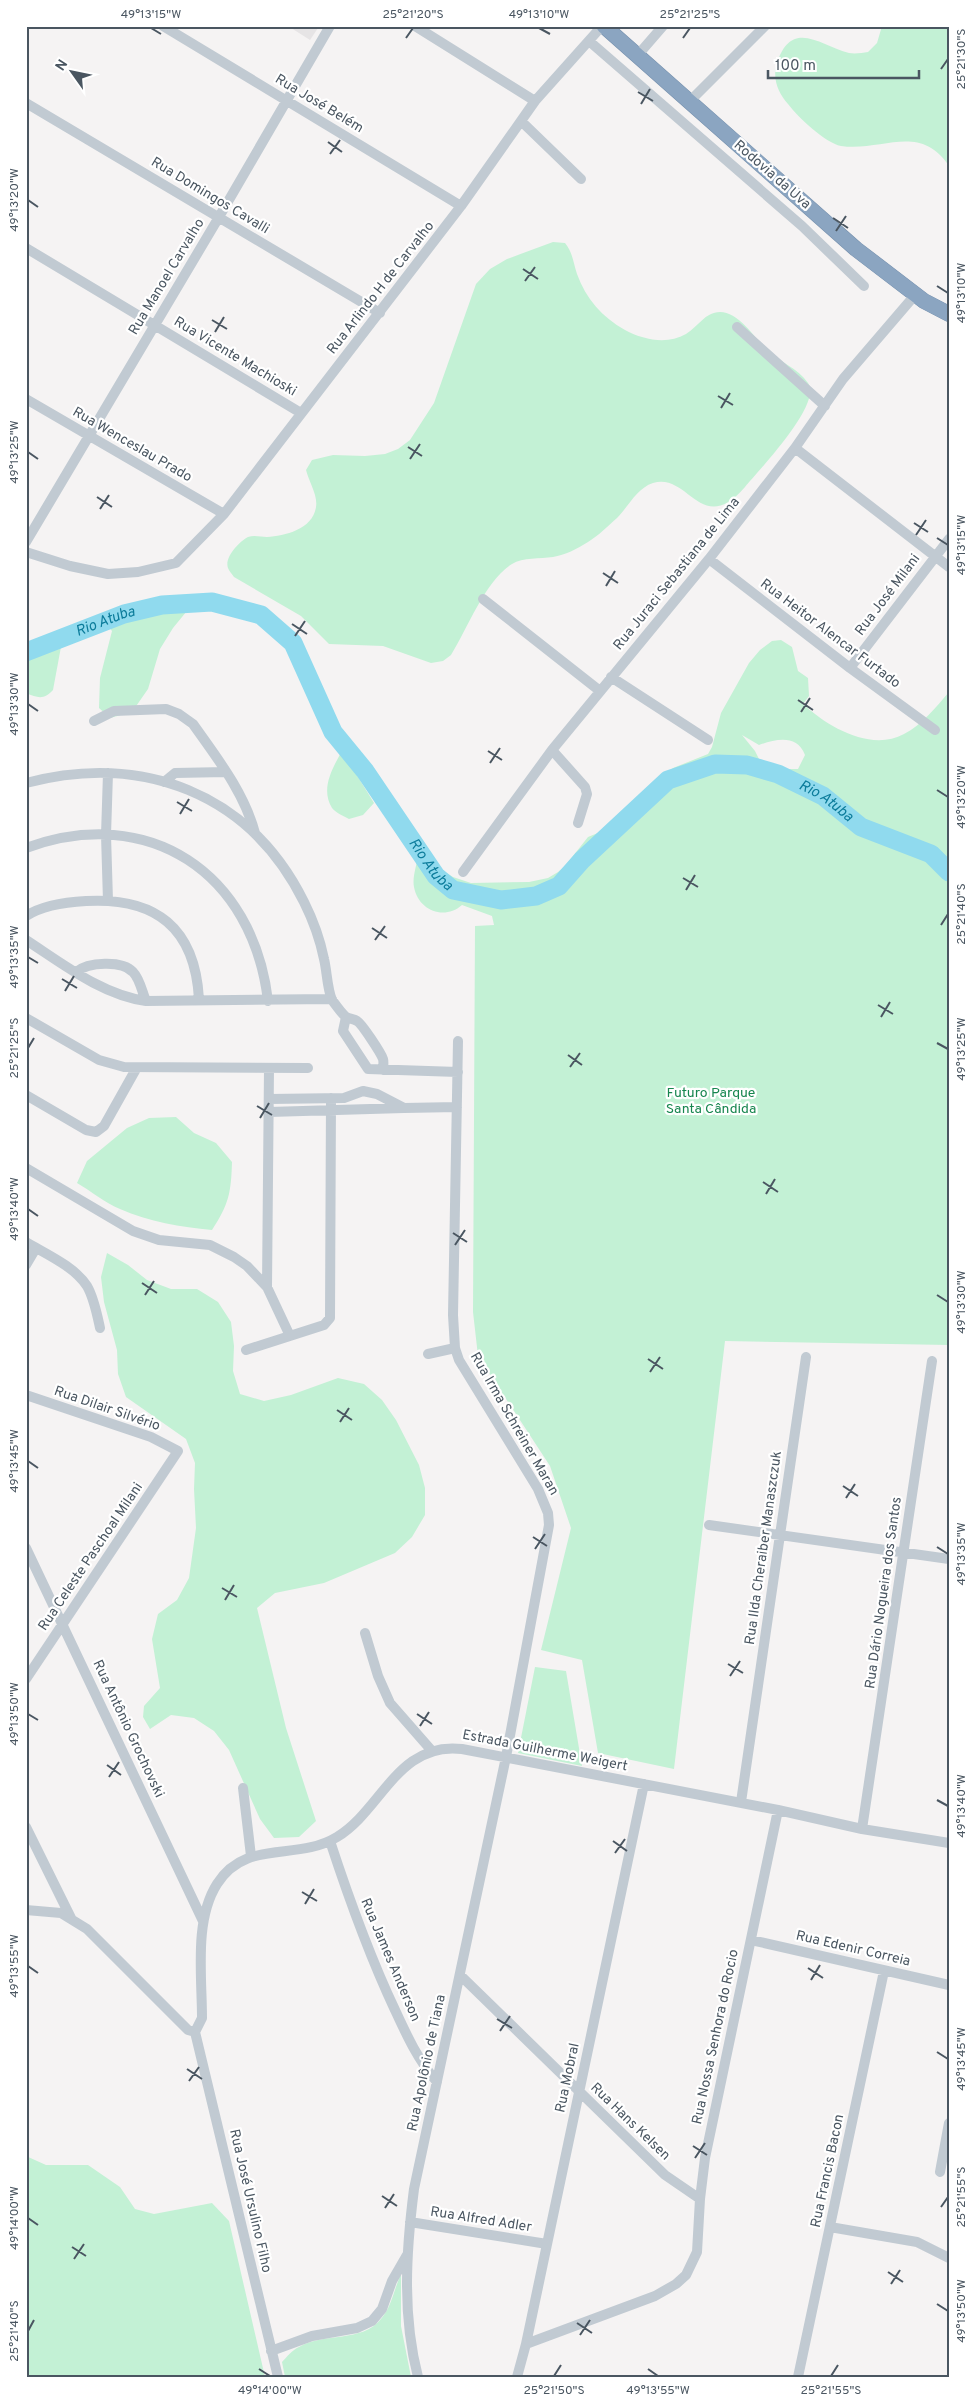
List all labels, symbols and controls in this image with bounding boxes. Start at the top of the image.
text: 49°13'15"W [121,7,181,23]
text: 25°21'20"S [382,7,444,23]
text: 49°13'10"W [509,7,569,23]
text: 25°21'25"S [660,7,720,23]
text: 25°21'30"S [954,29,970,89]
north arrow [48,48,98,98]
scale bar [768,48,919,80]
text: N [52,57,72,75]
text: 100 m [775,57,816,76]
street label: Rua José Belém [272,71,366,137]
street label: Rodovia da Uva [730,137,814,213]
street label: Rua Domingos Cavalli [148,154,272,238]
text: 49°13'20"W [7,168,23,232]
street label: Rua Manoel Carvalho [126,216,209,338]
street label: Rua Arlindo H de Carvalho [324,218,438,358]
text: 49°13'10"W [954,263,970,323]
street label: Rua Vicente Machioski [170,314,300,400]
street label: Rua Wenceslau Prado [69,404,195,486]
text: 49°13'25"W [7,420,23,484]
street label: Rua Juraci Sebastiana de Lima [610,494,744,654]
text: 49°13'15"W [954,515,970,575]
street label: Rua José Milani [852,551,924,639]
street label: Rua Heitor Alencar Furtado [757,576,904,692]
water label: Rio Atuba [73,602,137,641]
text: 49°13'30"W [7,672,23,736]
text: 49°13'20"W [954,765,970,829]
water label: Rio Atuba [796,776,857,826]
water label: Rio Atuba [404,835,457,896]
text: 25°21'40"S [954,883,970,945]
text: 49°13'35"W [7,925,23,989]
text: 49°13'25"W [954,1017,970,1081]
text: 25°21'25"S [7,1018,23,1078]
park label: Futuro Parque Santa Cândida [666,1085,756,1118]
text: 49°13'40"W [7,1177,23,1241]
text: 49°13'30"W [954,1270,970,1334]
street label: Rua Irma Schreiner Maran [466,1349,562,1499]
street label: Rua Dilair Silvério [52,1383,162,1435]
text: 49°13'45"W [7,1429,23,1493]
street label: Rua Ilda Cheraiber Manaszczuk [742,1450,786,1646]
street label: Rua Celeste Paschoal Milani [35,1480,147,1634]
street label: Rua Dário Nogueira dos Santos [862,1496,906,1690]
text: 49°13'35"W [954,1522,970,1586]
street label: Rua Antônio Grochovski [89,1657,167,1801]
text: 49°13'50"W [7,1682,23,1746]
street label: Estrada Guilherme Weigert [461,1727,629,1775]
text: 49°13'40"W [954,1774,970,1838]
street label: Rua James Anderson [356,1896,424,2024]
street label: Rua Edenir Correia [794,1928,912,1970]
text: 49°13'55"W [7,1934,23,1998]
street label: Rua Nossa Senhora do Rocio [689,1948,743,2126]
street label: Rua Apolônio de Tiana [404,1993,450,2133]
text: 49°13'45"W [954,2027,970,2091]
street label: Rua Mobral [552,2042,584,2114]
street label: Rua Hans Kelsen [587,2080,673,2164]
street label: Rua Francis Bacon [808,2113,848,2229]
street label: Rua José Ursulino Filho [225,2127,275,2275]
text: 25°21'55"S [954,2166,970,2228]
text: 49°14'00"W [7,2186,23,2250]
street label: Rua Alfred Adler [429,2204,533,2236]
text: 49°13'50"W [954,2279,970,2343]
text: 25°21'40"S [7,2300,23,2362]
text: 49°14'00"W [238,2383,302,2399]
text: 25°21'50"S [523,2383,585,2399]
text: 49°13'55"W [626,2383,690,2399]
text: 25°21'55"S [800,2383,862,2399]

